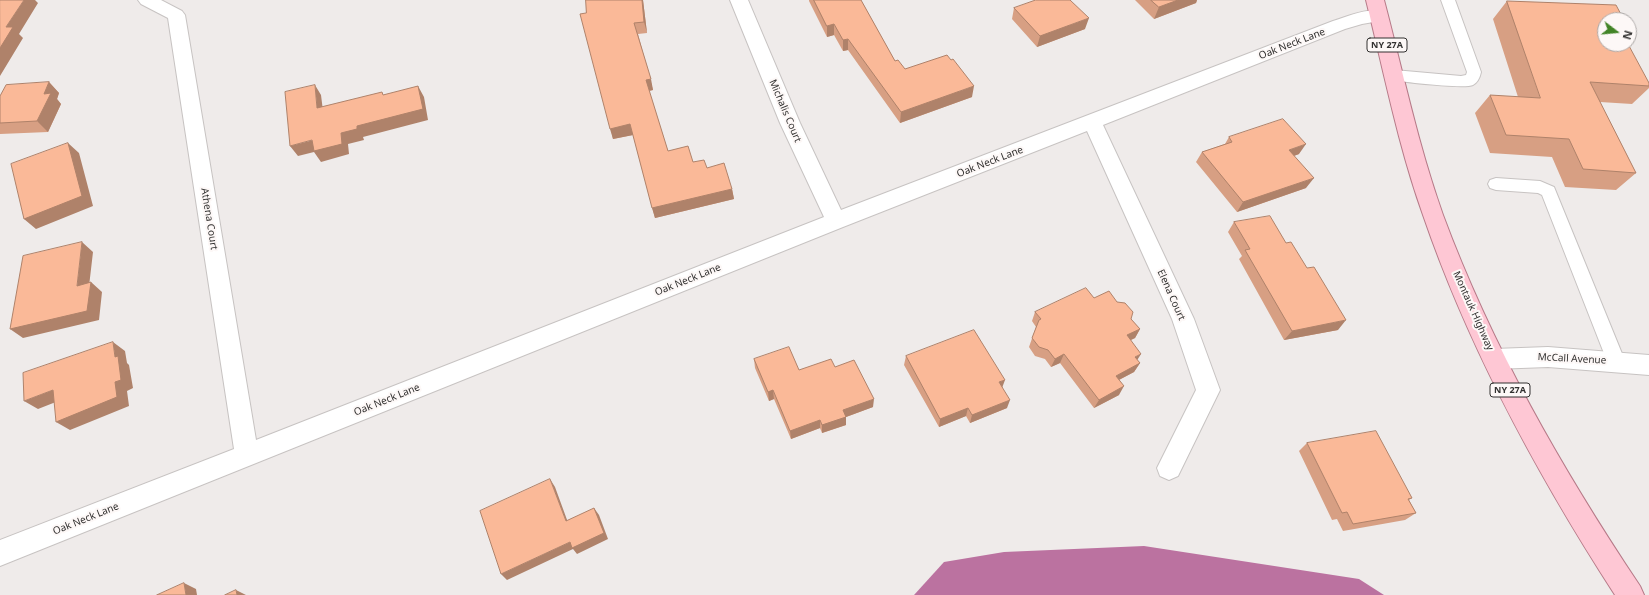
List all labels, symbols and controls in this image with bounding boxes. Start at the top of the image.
north arrow [1597,12,1637,52]
street label: Oak Neck Lane [1257,26,1327,62]
text: N [1620,29,1637,42]
road number: NY 27A [1367,38,1407,52]
street label: Michalis Court [766,78,804,144]
street label: Oak Neck Lane [955,144,1025,180]
street label: Athena Court [198,187,220,251]
street label: Oak Neck Lane [653,261,723,299]
street label: Elena Court [1154,268,1188,322]
street label: Montauk Highway [1450,269,1496,353]
street label: McCall Avenue [1537,351,1607,367]
street label: Oak Neck Lane [352,381,422,419]
road number: NY 27A [1490,383,1530,397]
street label: Oak Neck Lane [51,500,121,538]

